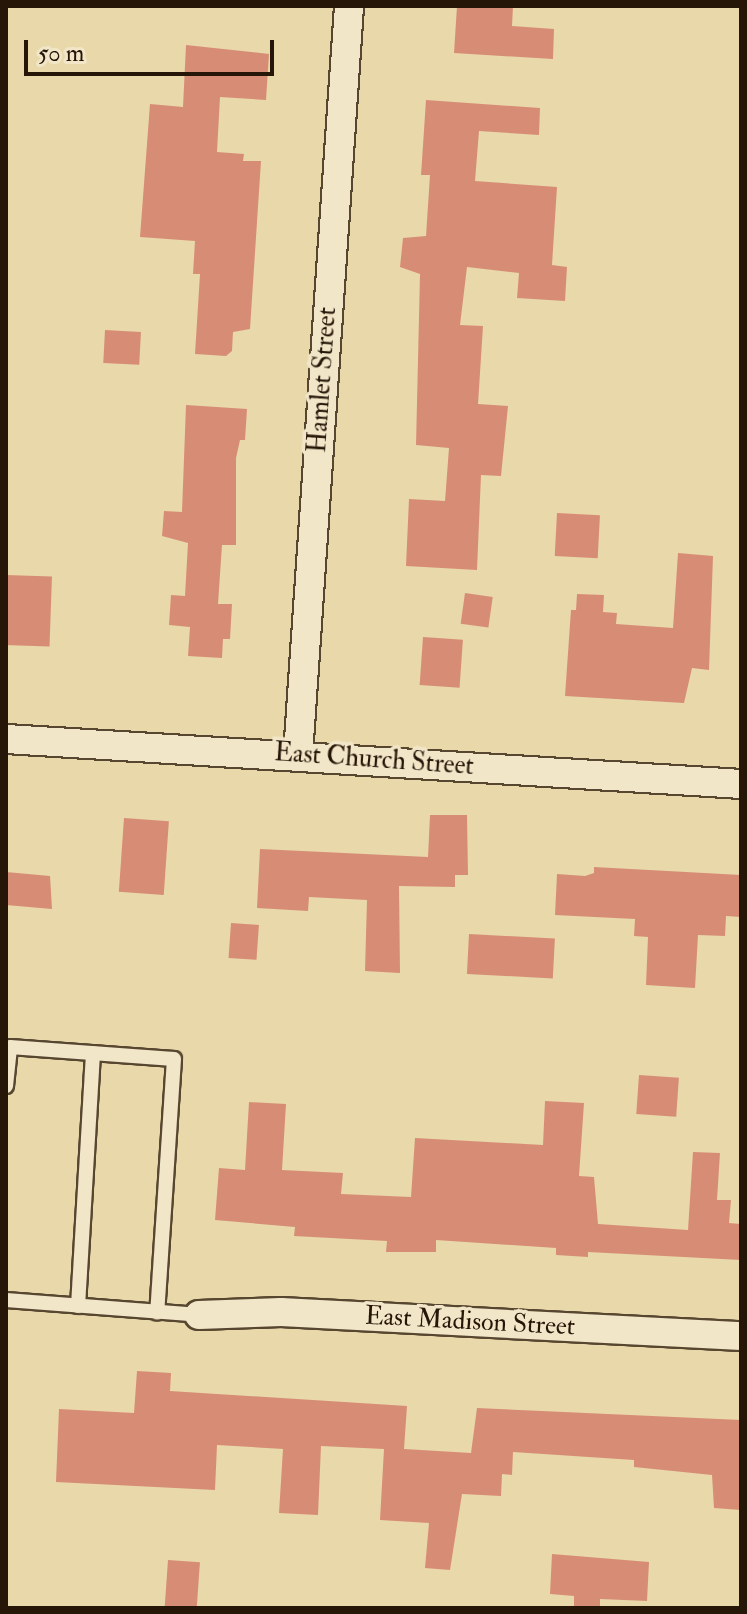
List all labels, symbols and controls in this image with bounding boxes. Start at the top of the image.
scale bar [28,24,278,74]
text: 50 m [38,38,84,69]
street label: Hamlet Street [302,306,344,454]
street label: East Church Street [273,737,475,783]
street label: East Madison Street [364,1301,576,1343]

